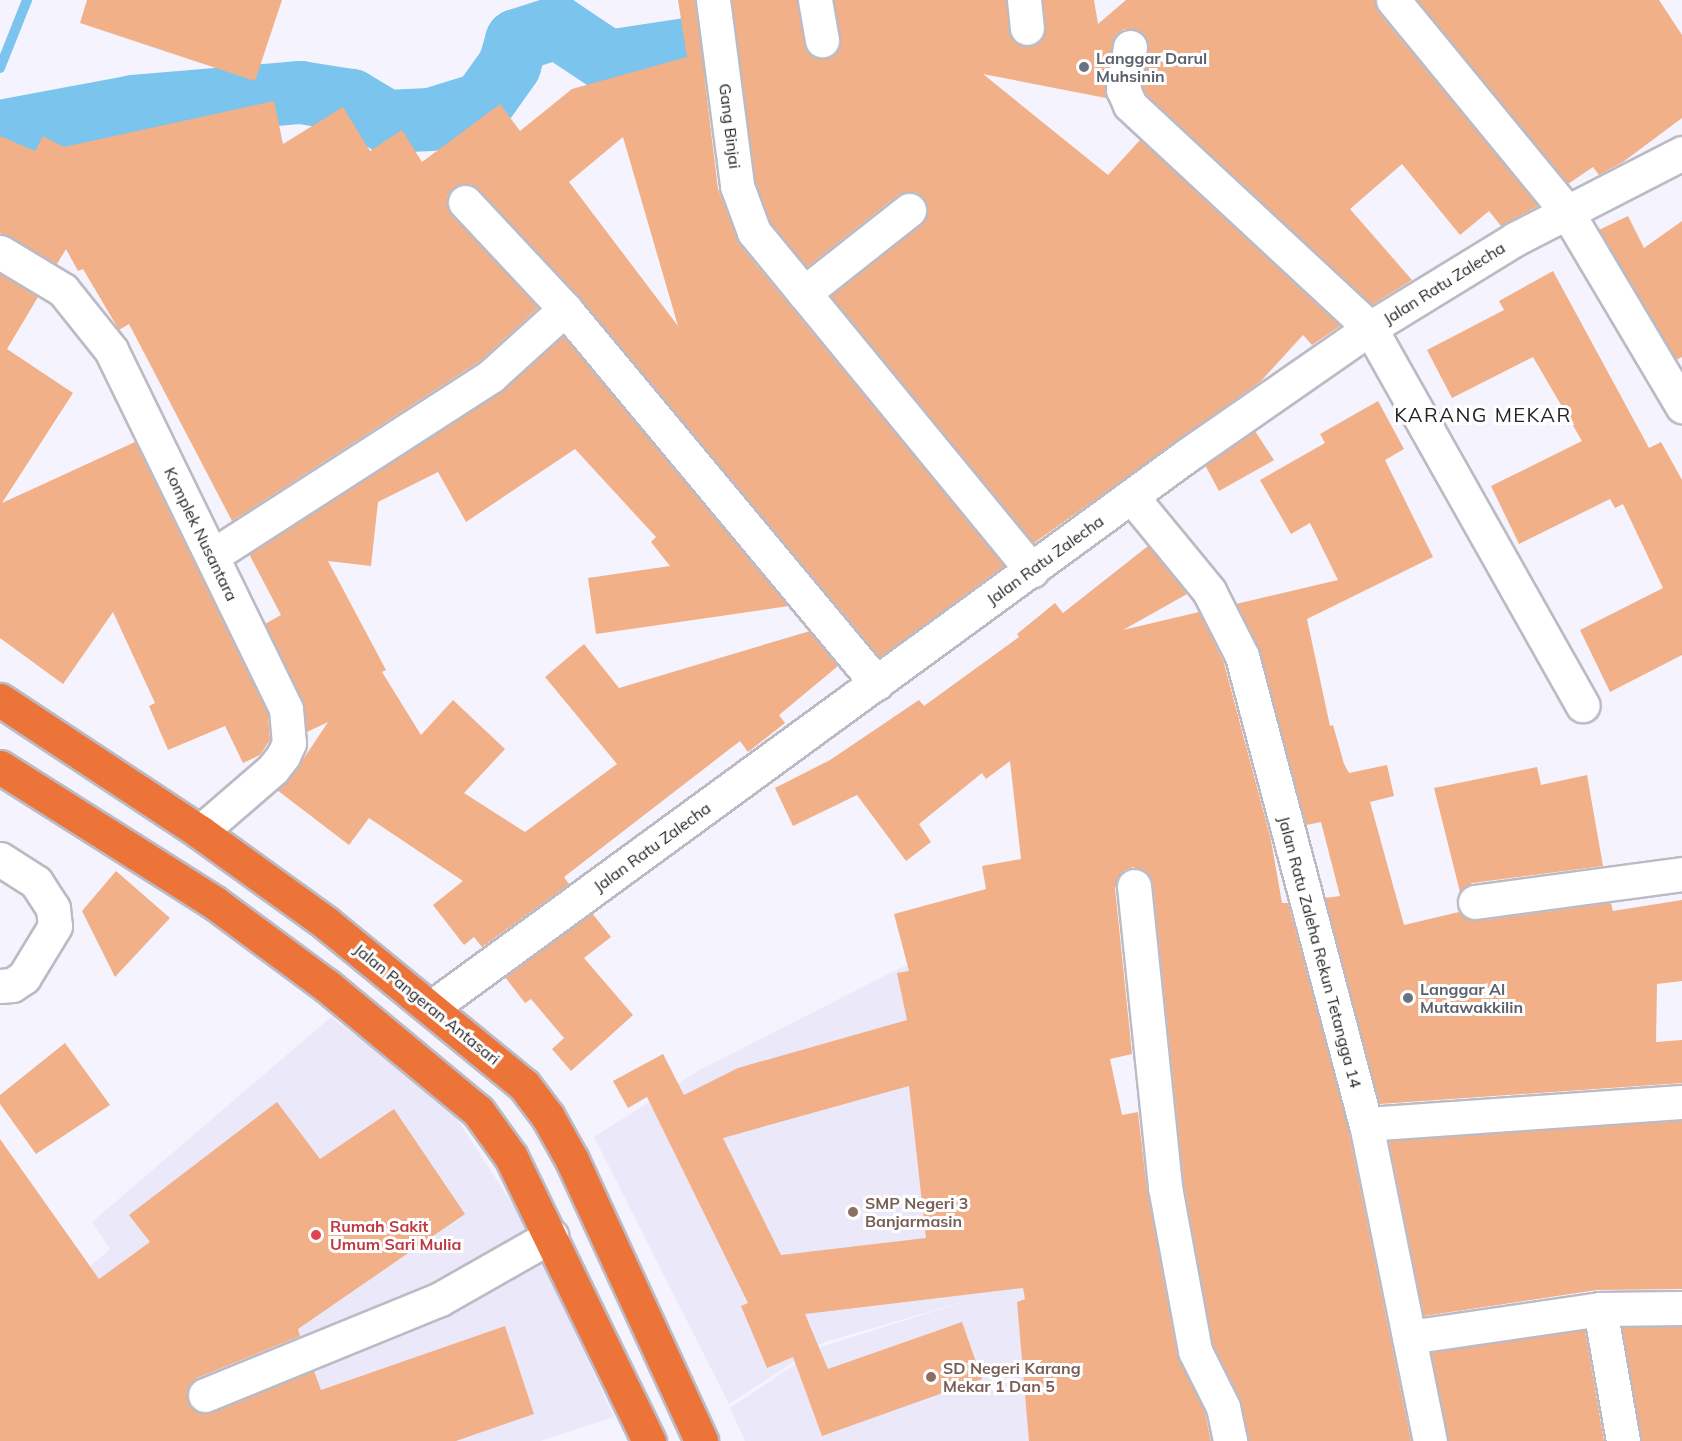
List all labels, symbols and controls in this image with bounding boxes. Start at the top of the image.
place label: Langgar Darul Muhsinin [1096,48,1207,86]
marker: Langgar Darul Muhsinin [1077,60,1091,74]
street label: Gang Binjai [715,82,745,170]
street label: Jalan Ratu Zalecha [1380,238,1508,328]
district label: KARANG MEKAR [1394,402,1572,426]
street label: Komplek Nusantara [160,464,242,604]
street label: Jalan Ratu Zalecha [983,511,1107,609]
street label: Jalan Ratu Zalecha [590,798,714,896]
street label: Jalan Ratu Zaleha Rekun Tetangga 14 [1274,814,1366,1090]
street label: Jalan Pangeran Antasari [350,939,504,1069]
place label: Langgar Al Mutawakkilin [1420,979,1523,1017]
marker: Langgar Al Mutawakkilin [1401,991,1415,1005]
place label: SMP Negeri 3 Banjarmasin [865,1193,968,1231]
marker: SMP Negeri 3 Banjarmasin [846,1205,860,1219]
place label: Rumah Sakit Umum Sari Mulia [330,1216,461,1254]
marker: Rumah Sakit Umum Sari Mulia [307,1226,325,1244]
place label: SD Negeri Karang Mekar 1 Dan 5 [943,1358,1081,1396]
marker: SD Negeri Karang Mekar 1 Dan 5 [924,1370,938,1384]

